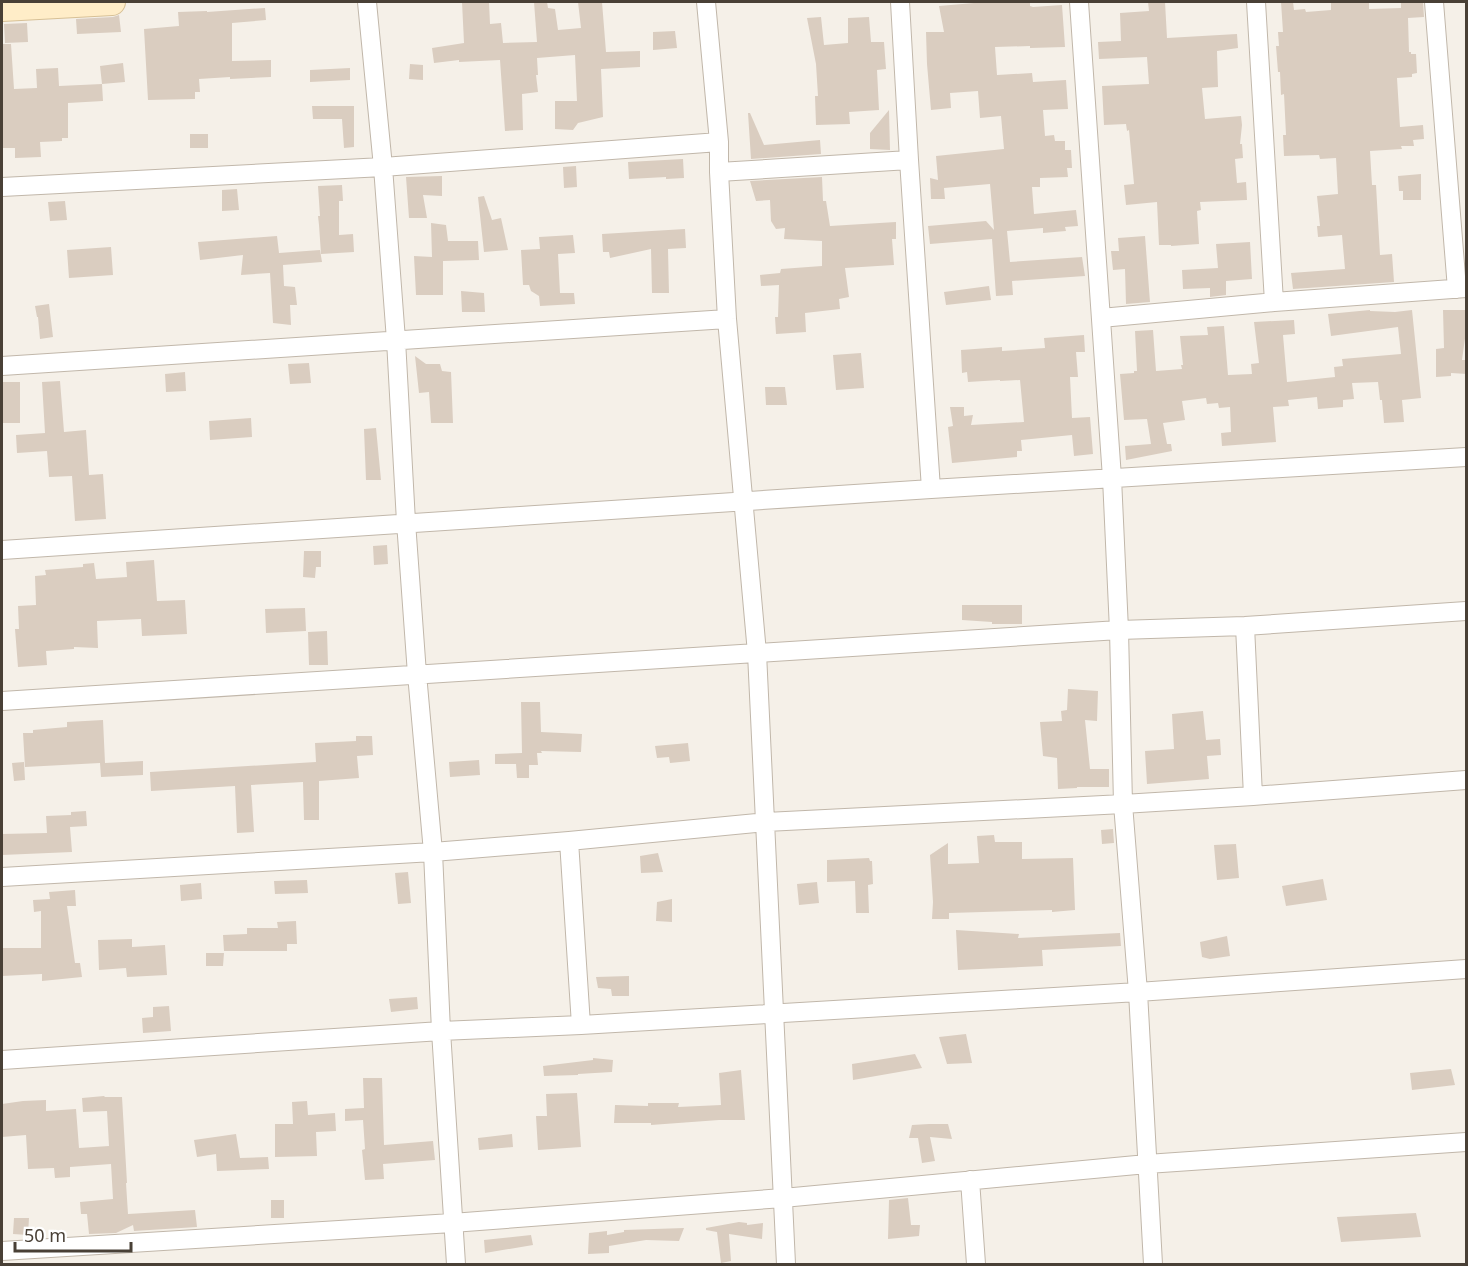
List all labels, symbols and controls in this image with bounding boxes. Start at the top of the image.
scale bar [15,1215,130,1253]
text: 50 m [24,1223,66,1247]

